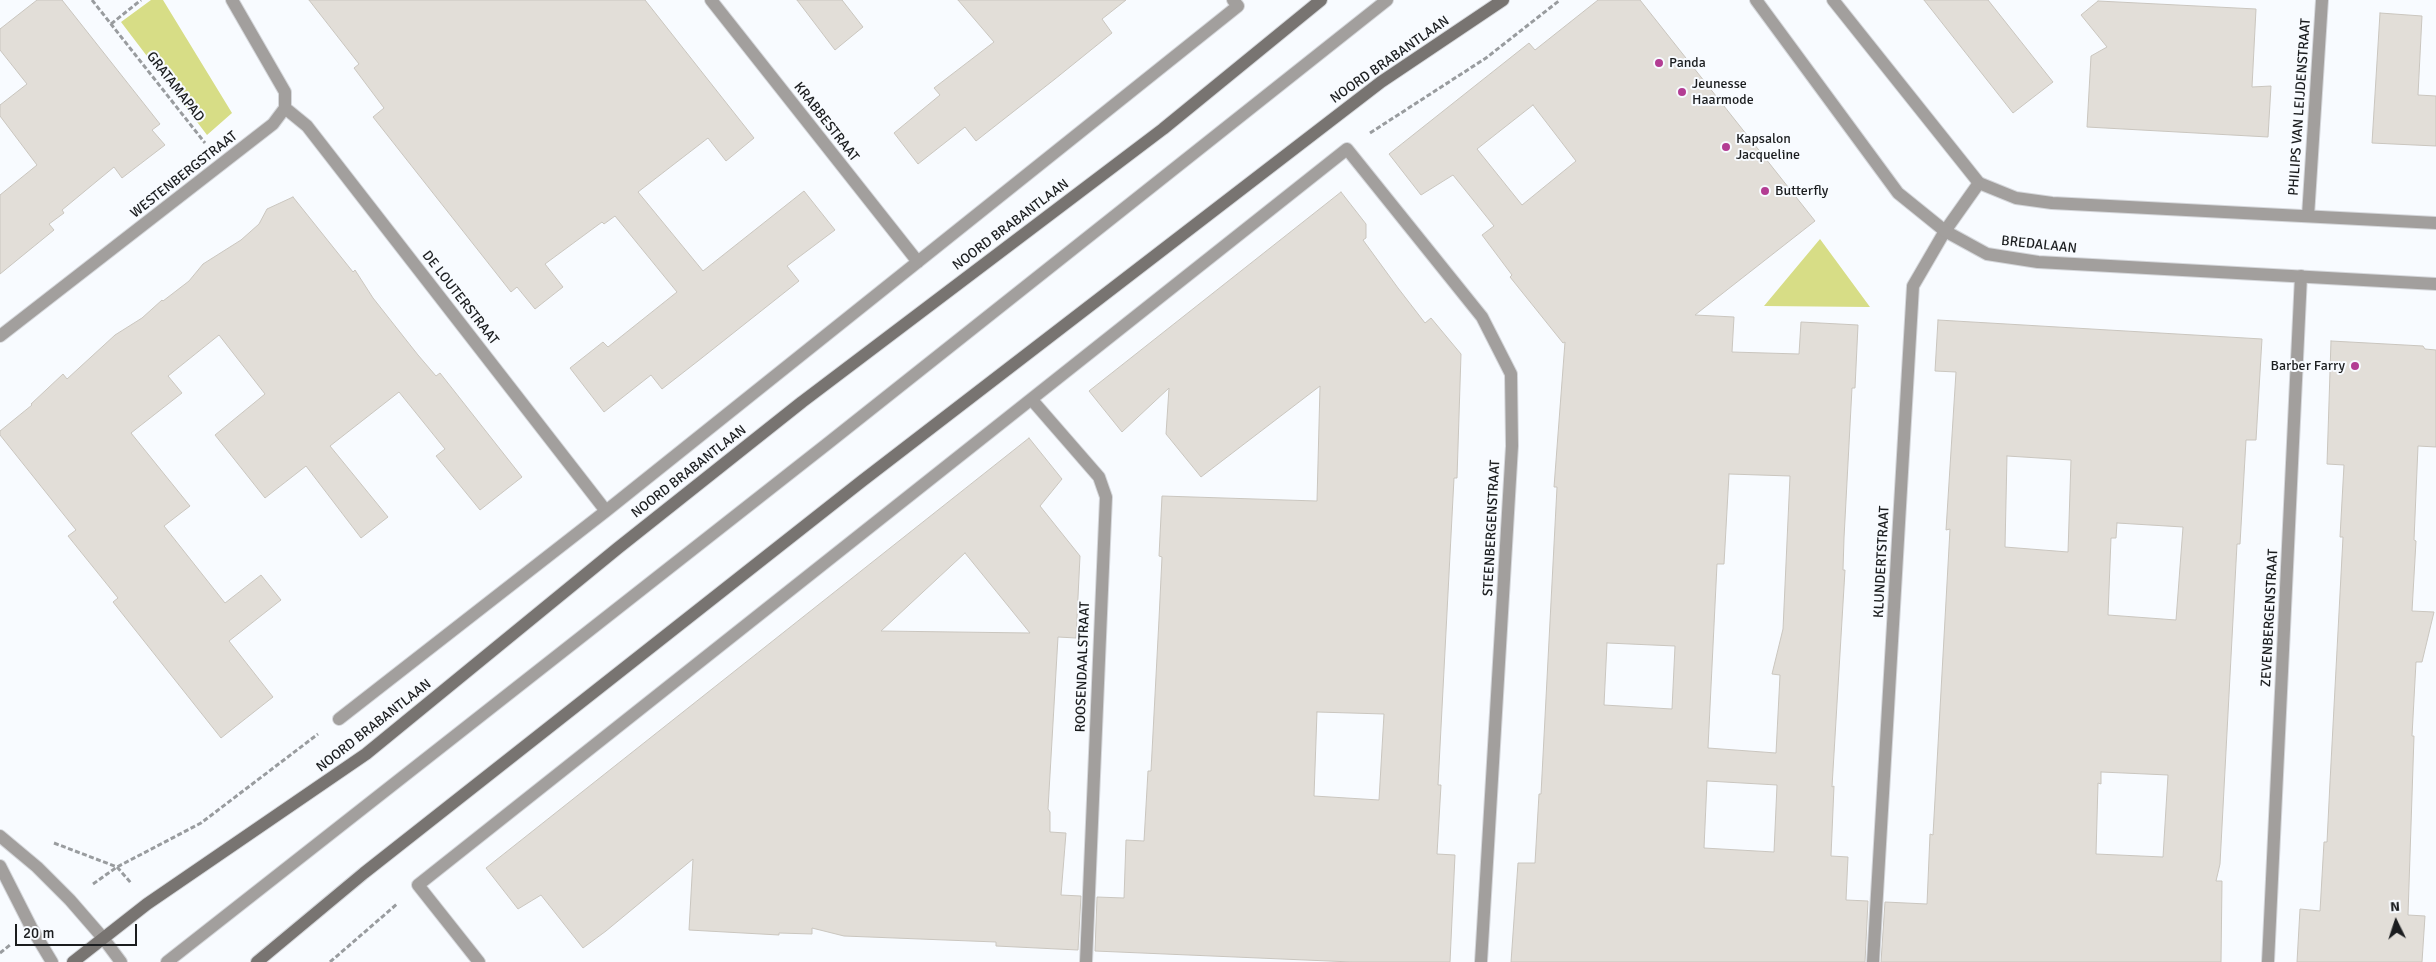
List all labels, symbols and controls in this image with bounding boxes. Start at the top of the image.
street label: NOORD BRABANTLAAN [1327,13,1453,107]
street label: PHILIPS VAN LEIJDENSTRAAT [2285,18,2315,196]
street label: GRATAMAPAD [142,49,208,125]
place label: Panda [1669,55,1706,71]
marker: Panda [1653,57,1665,69]
place label: Jeunesse Haarmode [1692,76,1754,108]
street label: KRABBESTRAAT [790,79,862,165]
marker: Jeunesse Haarmode [1676,86,1688,98]
street label: WESTENBERGSTRAAT [127,128,241,222]
place label: Kapsalon Jacqueline [1736,131,1800,164]
marker: Kapsalon Jacqueline [1720,141,1732,153]
street label: NOORD BRABANTLAAN [950,176,1072,274]
place label: Butterfly [1775,183,1828,199]
marker: Butterfly [1759,185,1771,197]
street label: BREDALAAN [2000,233,2078,257]
street label: DE LOUTERSTRAAT [418,248,502,348]
place label: Barber Farry [2271,358,2345,374]
marker: Barber Farry [2349,360,2361,372]
street label: NOORD BRABANTLAAN [628,422,750,522]
street label: STEENBERGENSTRAAT [1480,459,1504,597]
street label: KLUNDERTSTRAAT [1871,506,1893,618]
street label: ZEVENBERGENSTRAAT [2258,549,2282,687]
street label: ROOSENDAALSTRAAT [1072,601,1094,733]
street label: NOORD BRABANTLAAN [313,676,435,776]
north arrow [2371,897,2421,947]
text: N [2389,898,2400,915]
scale bar [18,914,140,946]
text: 20 m [23,924,54,942]

